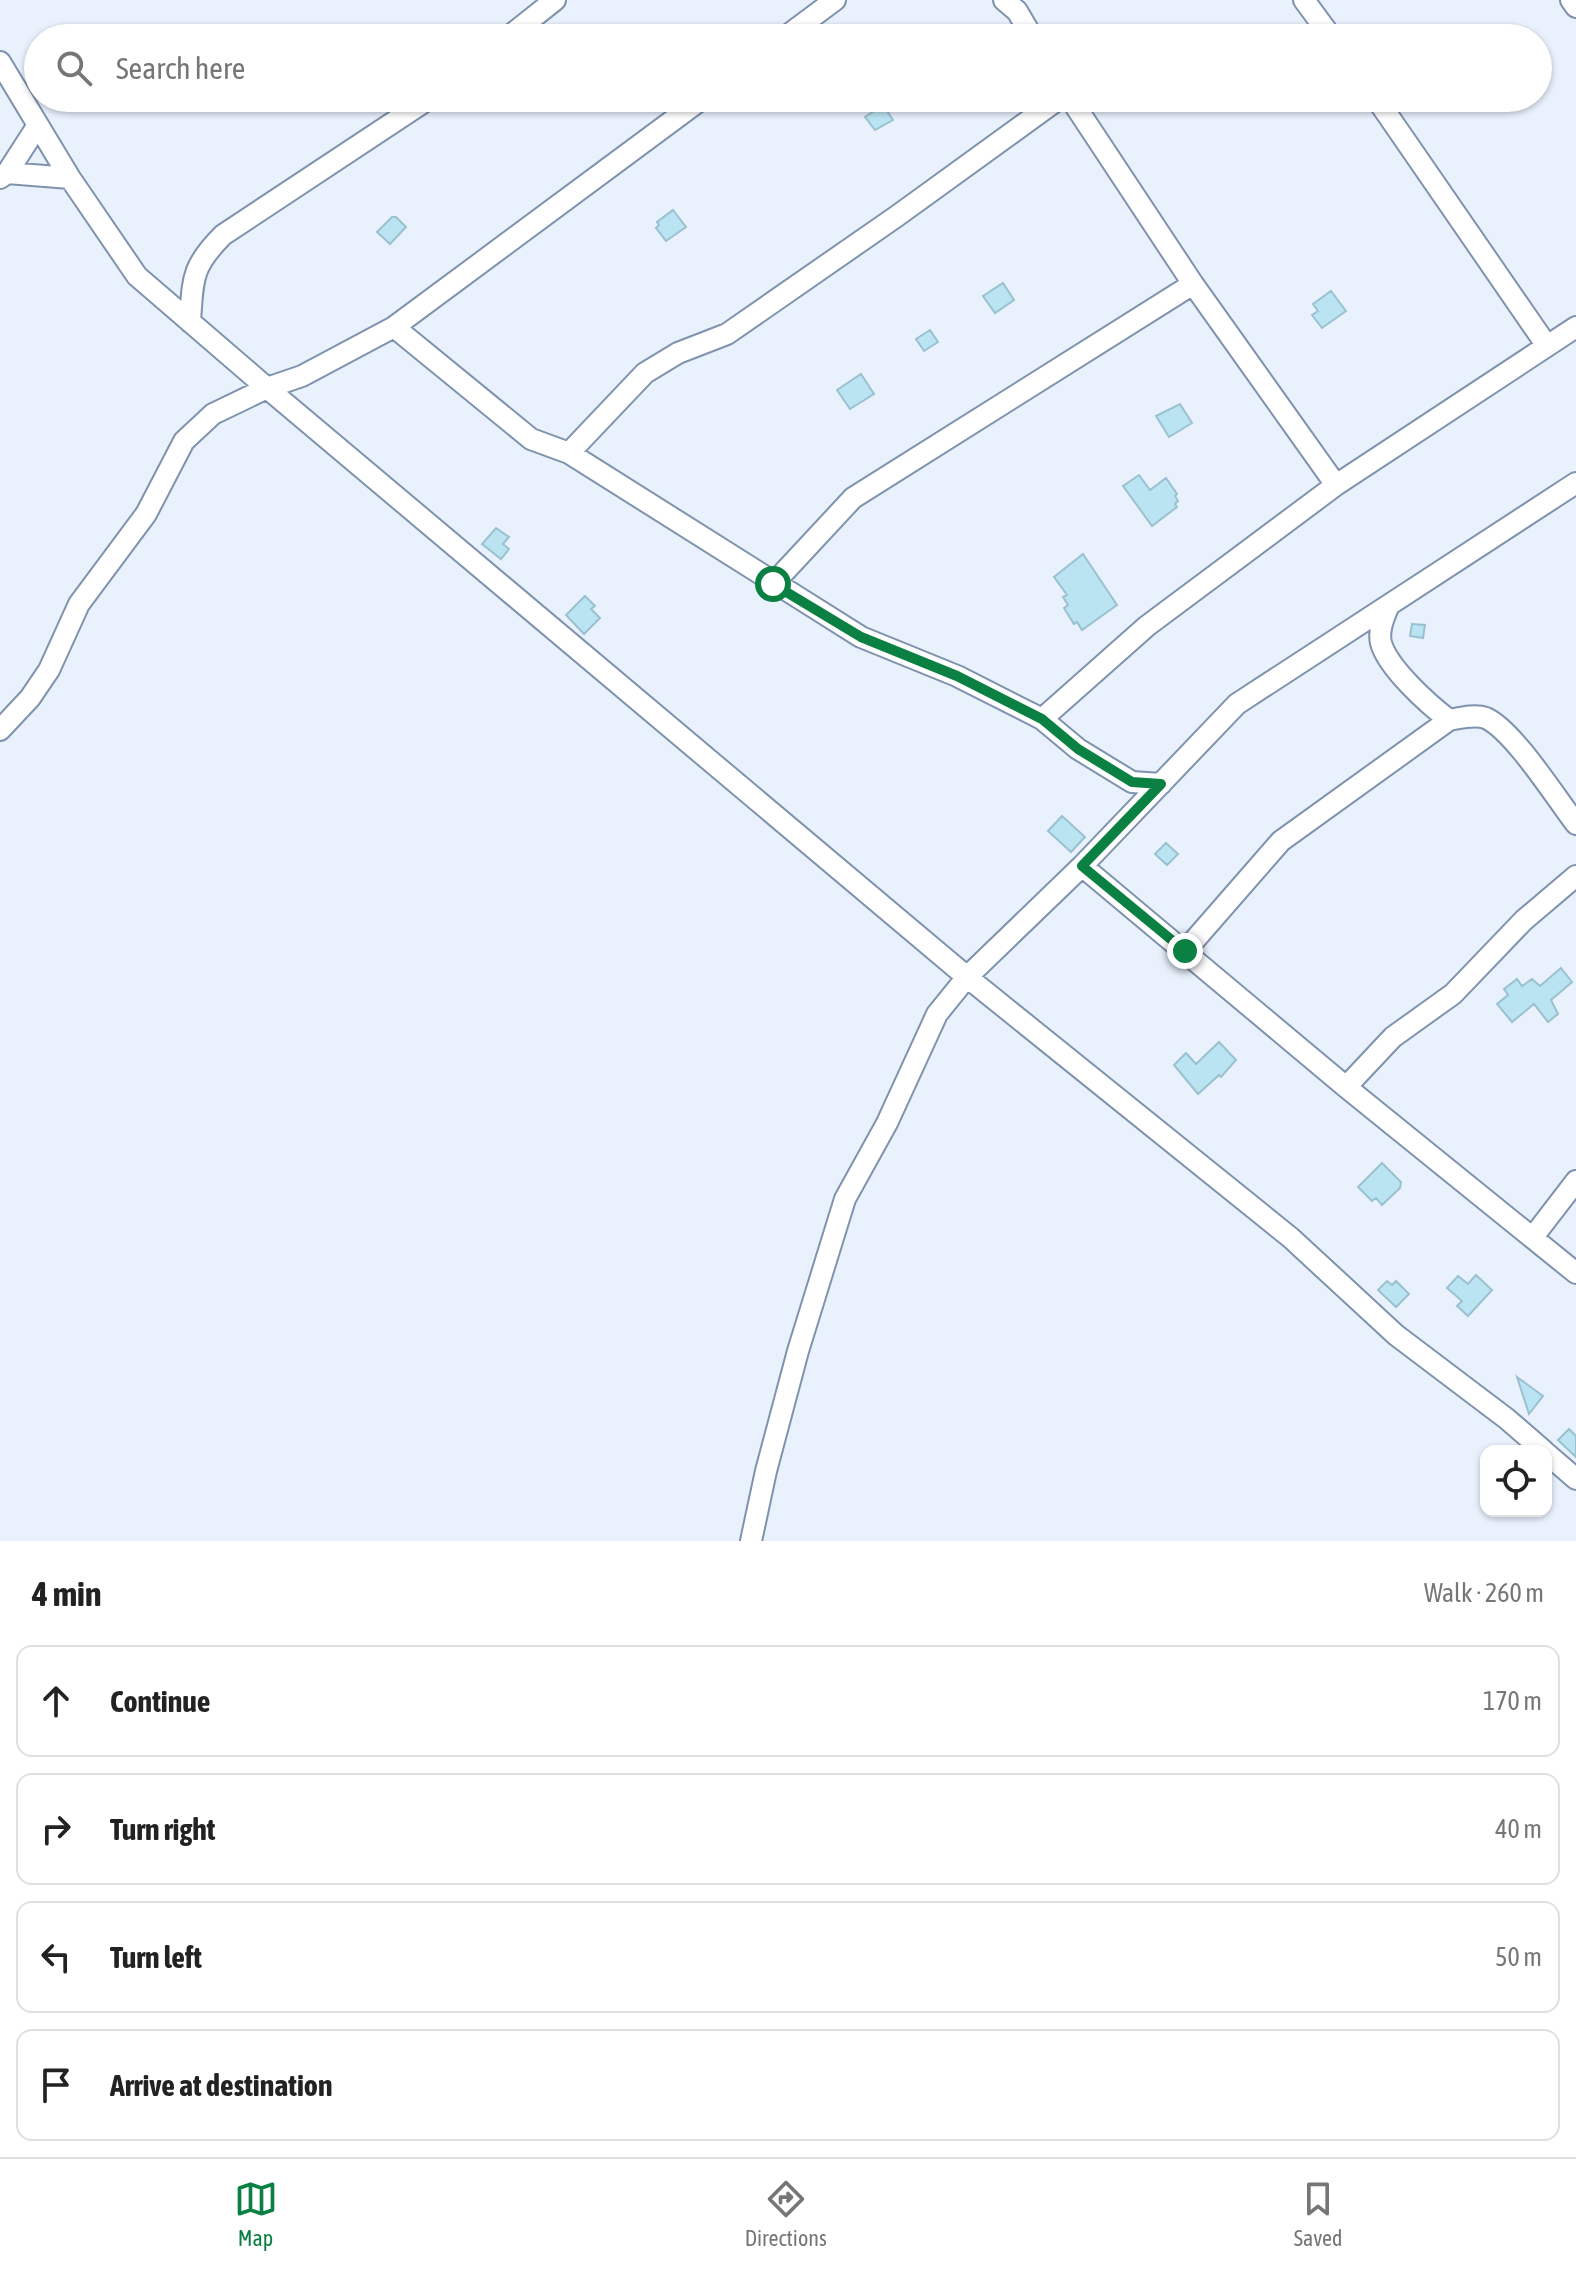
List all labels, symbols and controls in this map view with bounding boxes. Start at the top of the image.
search box [24,24,1552,112]
icon: search [52,46,96,90]
text: Search here [116,51,245,85]
route start [755,566,791,602]
route end [1167,933,1203,969]
map controls [1480,1445,1552,1517]
button: locate [1480,1445,1552,1517]
text: 4 min [32,1574,101,1613]
text: Walk · 260 m [1424,1578,1544,1608]
icon: ahead [34,1679,78,1723]
text: Continue [110,1684,210,1718]
text: 170 m [1483,1686,1542,1716]
icon: right [34,1807,78,1851]
text: Turn right [110,1812,216,1846]
text: 40 m [1495,1814,1542,1844]
icon: left [34,1935,78,1979]
text: Turn left [110,1940,202,1974]
text: 50 m [1495,1942,1542,1972]
icon: arrive [34,2063,78,2107]
text: Arrive at destination [110,2068,332,2102]
tab: Map [234,2177,278,2251]
tab: Directions [745,2177,827,2251]
tab: Saved [1294,2177,1342,2251]

